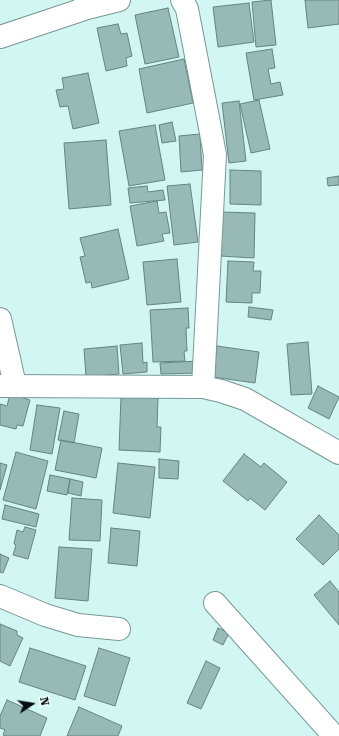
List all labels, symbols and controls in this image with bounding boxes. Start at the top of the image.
north arrow [12,684,52,724]
text: N [37,696,51,707]

